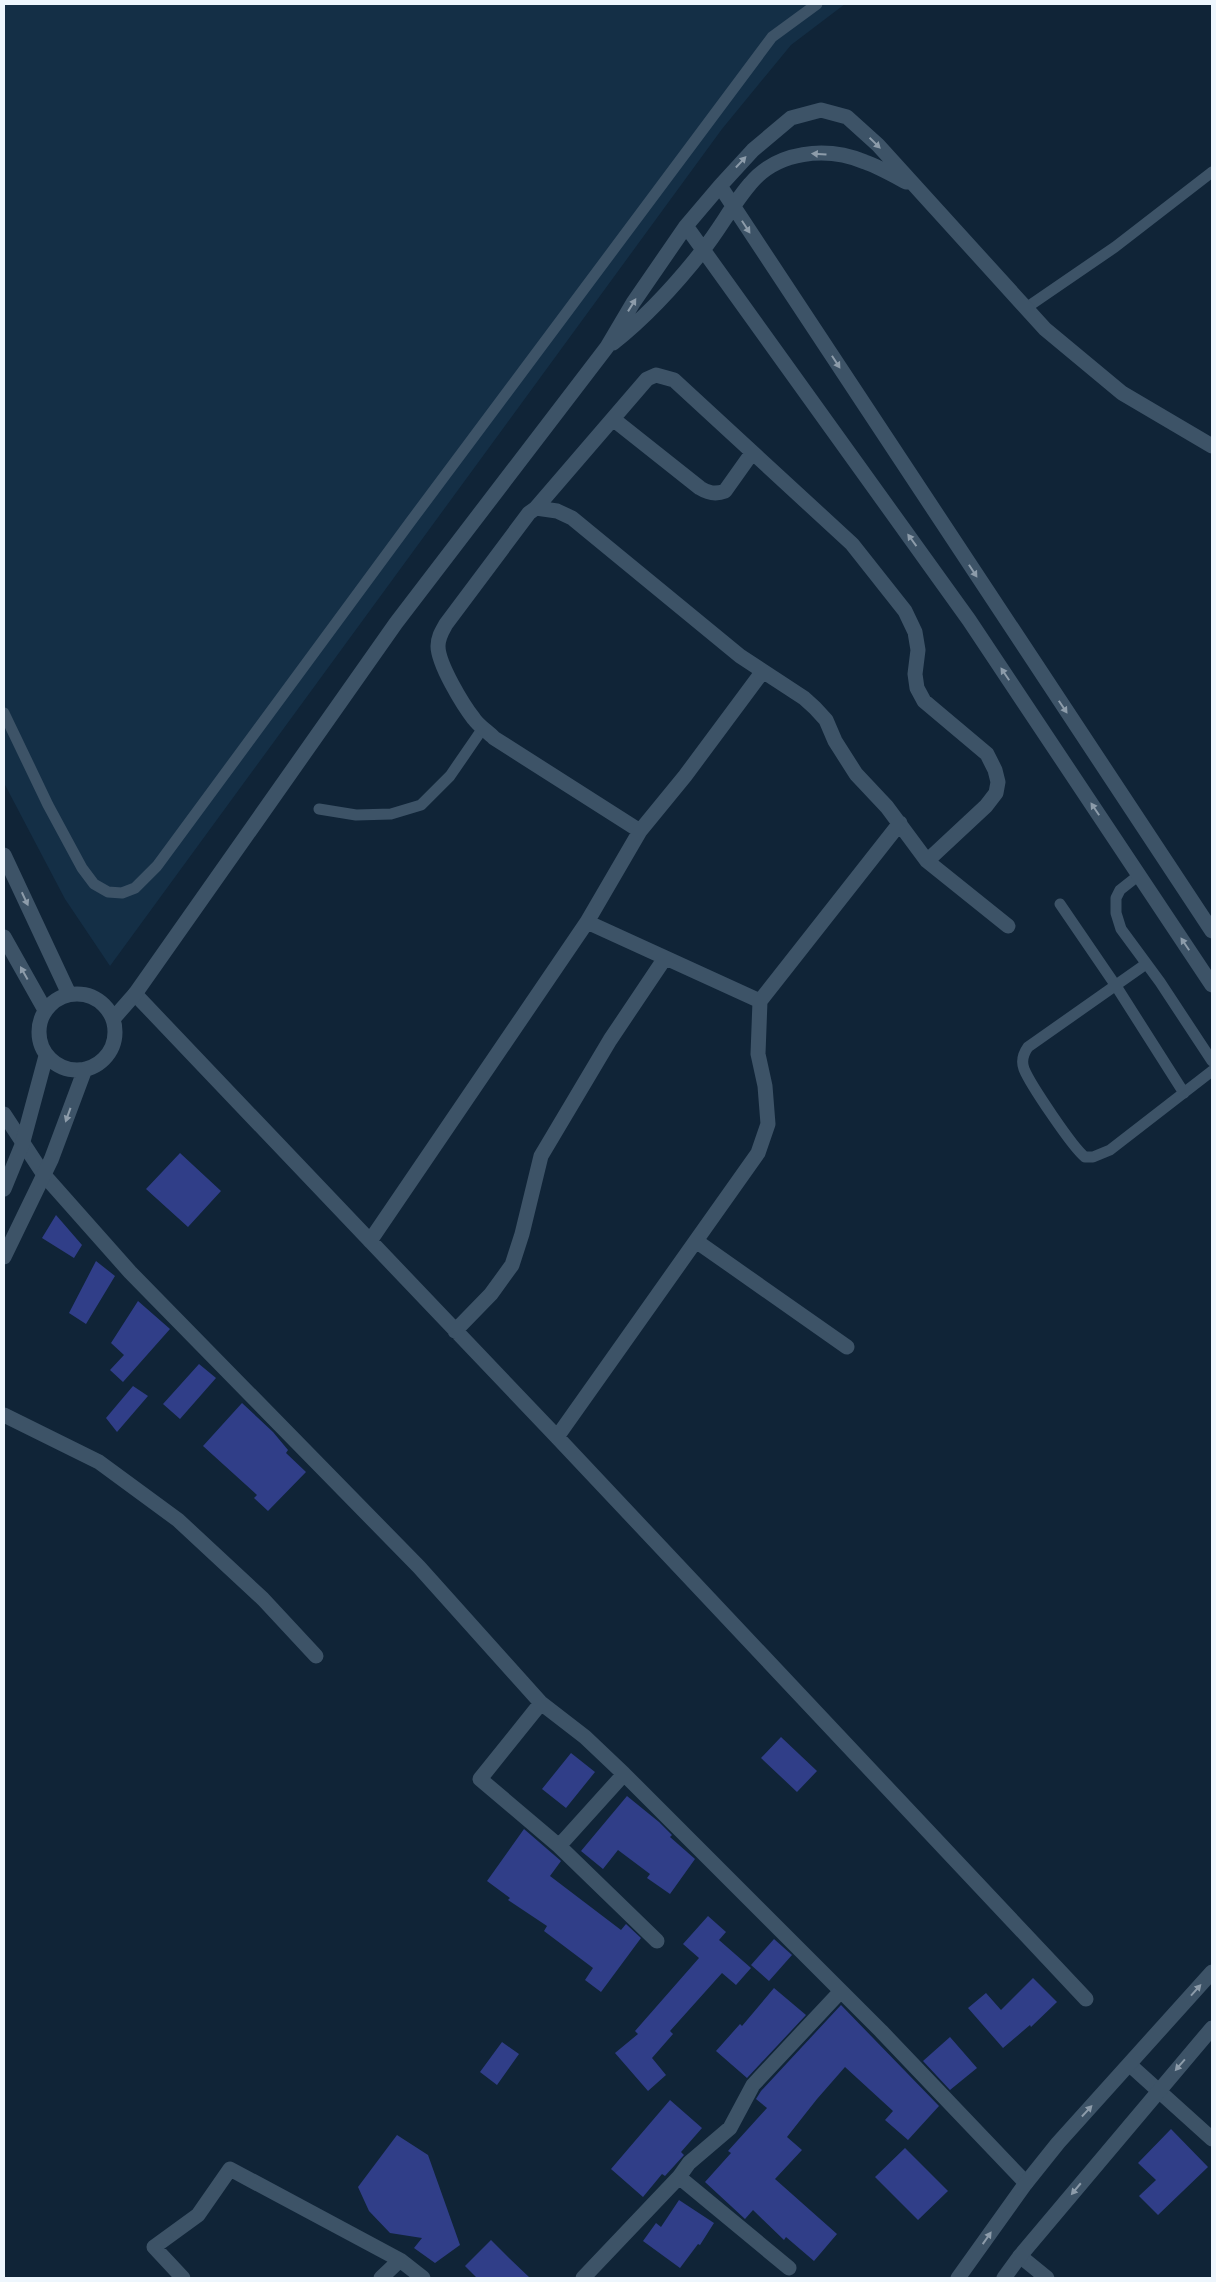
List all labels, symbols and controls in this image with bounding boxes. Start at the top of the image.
one-way arrow [869,137,881,149]
one-way arrow [811,150,827,158]
one-way arrow [735,157,747,169]
one-way arrow [742,220,751,233]
one-way arrow [628,298,637,312]
one-way arrow [831,355,841,369]
one-way arrow [907,533,917,547]
one-way arrow [969,564,978,578]
one-way arrow [1000,667,1010,680]
one-way arrow [1058,700,1068,713]
one-way arrow [1090,802,1100,815]
one-way arrow [20,892,29,907]
one-way arrow [1180,937,1190,951]
one-way arrow [20,966,29,980]
one-way arrow [64,1108,72,1123]
one-way arrow [1190,1985,1202,1997]
one-way arrow [1175,2058,1186,2071]
one-way arrow [1081,2106,1093,2118]
one-way arrow [1070,2182,1081,2195]
one-way arrow [982,2232,992,2245]

